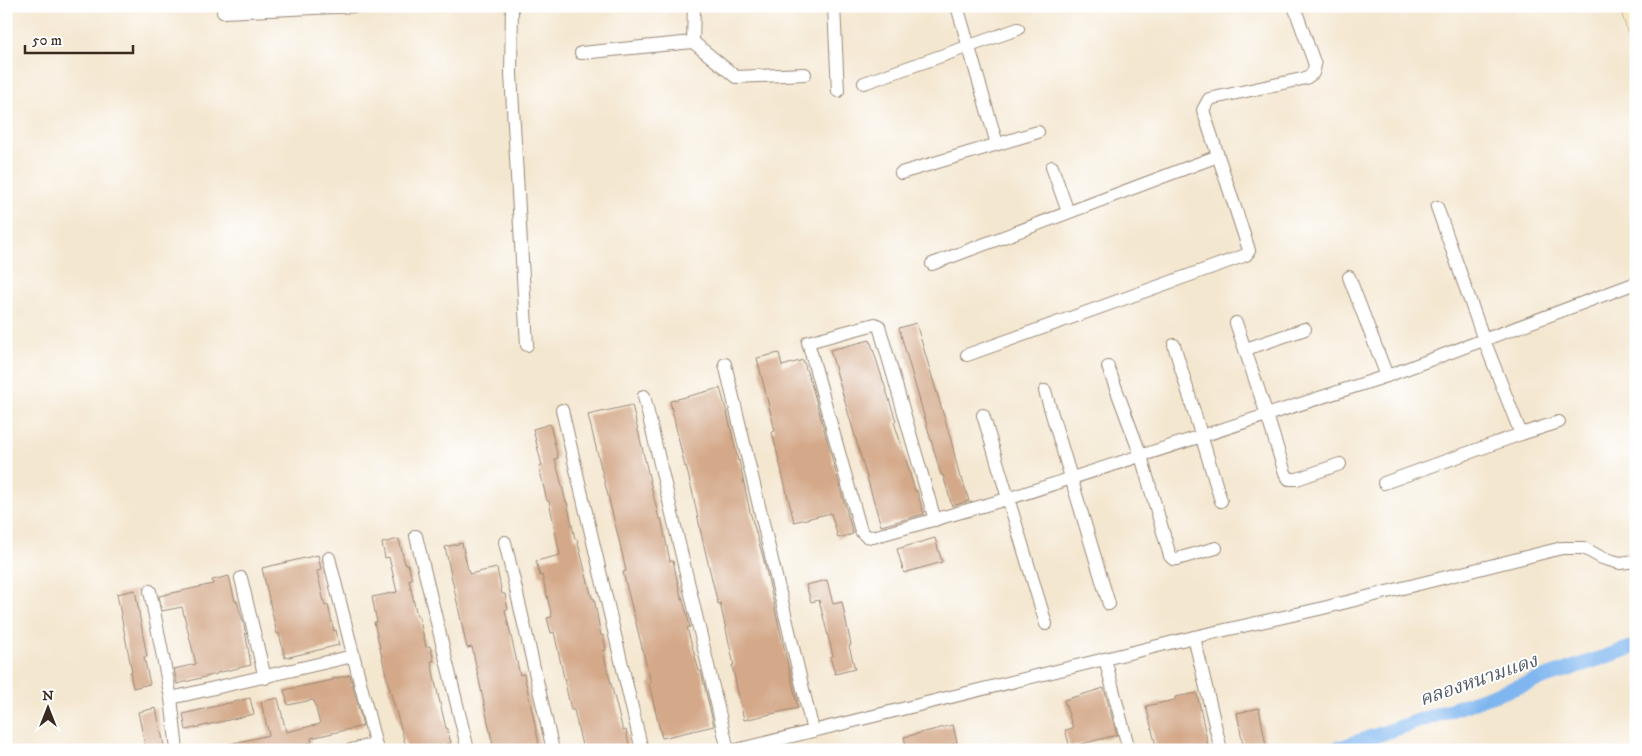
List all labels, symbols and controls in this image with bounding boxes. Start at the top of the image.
scale bar [25,22,132,54]
text: 50 m [32,31,62,50]
water label: คลองหนามแดง [1416,649,1542,711]
north arrow [22,684,72,734]
text: N [42,687,54,705]

